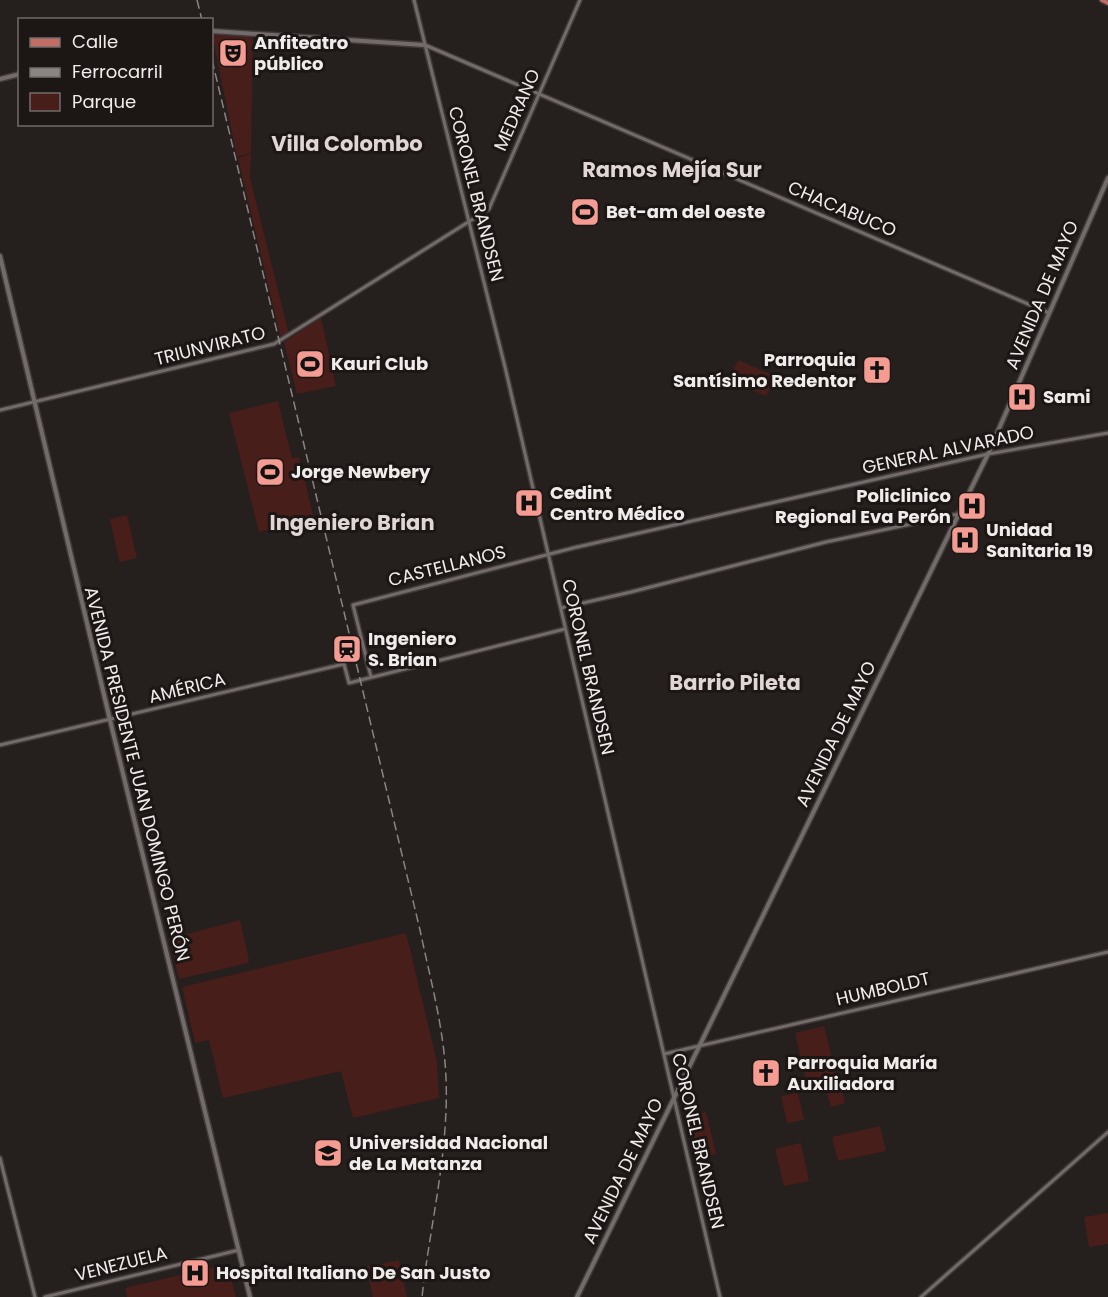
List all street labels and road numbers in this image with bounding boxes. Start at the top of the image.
street label: MEDRANO [487,65,546,155]
street label: CORONEL BRANDSEN [443,104,510,284]
street label: CHACABUCO [784,174,900,243]
street label: AVENIDA DE MAYO [999,217,1084,373]
street label: TRIUNVIRATO [152,320,268,371]
street label: GENERAL ALVARADO [860,419,1036,480]
street label: CASTELLANOS [385,539,508,592]
street label: CORONEL BRANDSEN [556,577,621,757]
street label: AVENIDA PRESIDENTE JUAN DOMINGO PERÓN [79,584,196,964]
street label: AVENIDA DE MAYO [789,657,882,811]
street label: AMÉRICA [146,666,228,709]
street label: HUMBOLDT [834,966,932,1011]
street label: CORONEL BRANDSEN [666,1051,731,1231]
street label: AVENIDA DE MAYO [576,1094,669,1248]
street label: VENEZUELA [72,1240,170,1287]

